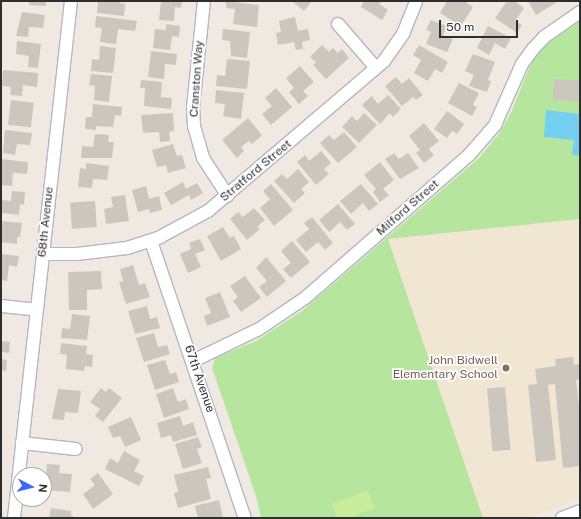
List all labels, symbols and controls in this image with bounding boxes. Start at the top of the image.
scale bar [441,12,520,38]
text: 50 m [446,20,474,34]
street label: Cranston Way [187,40,207,118]
street label: Stratford Street [217,137,295,205]
street label: Milford Street [374,177,442,239]
street label: 68th Avenue [35,186,57,258]
street label: 67th Avenue [181,343,217,415]
place label: John Bidwell Elementary School [393,354,498,382]
marker: John Bidwell Elementary School [501,363,511,373]
north arrow [12,467,52,507]
text: N [36,483,49,493]

